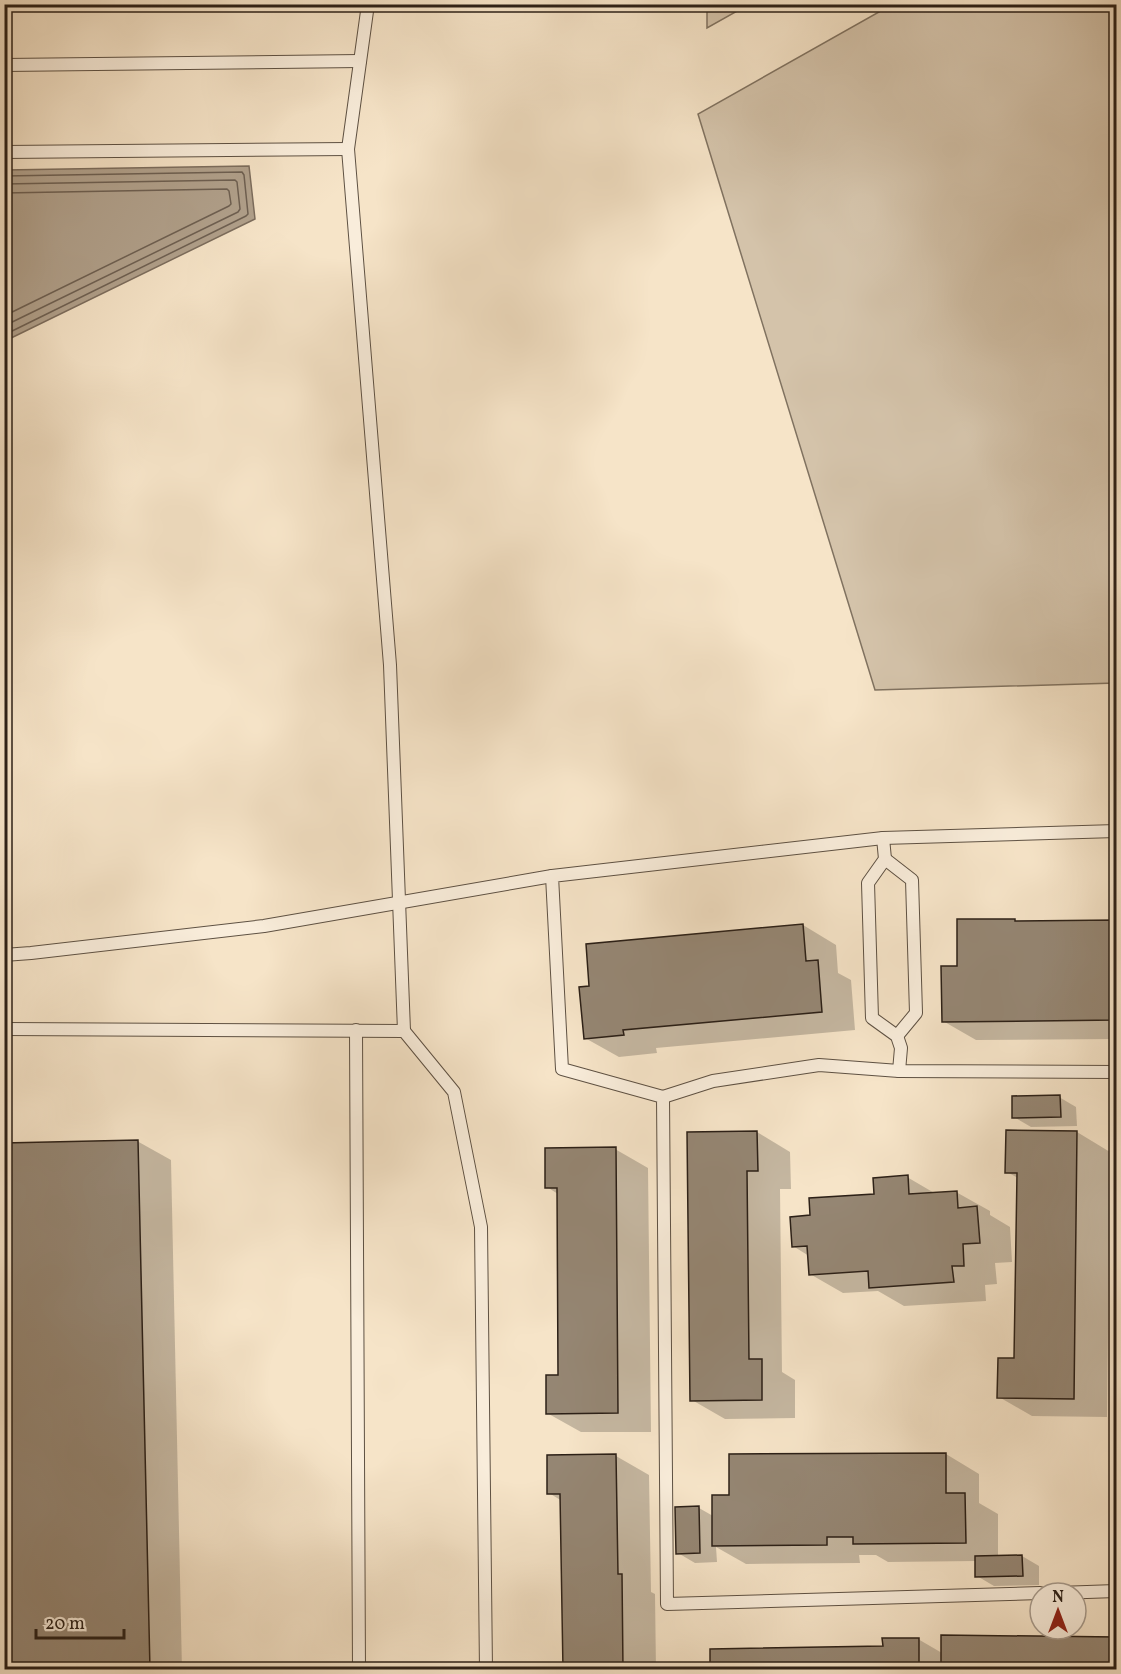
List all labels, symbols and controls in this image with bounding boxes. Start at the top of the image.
north arrow [1028,1581,1088,1641]
text: N [1052,1587,1064,1609]
scale bar [36,1602,124,1640]
text: 20 m [45,1612,85,1637]

